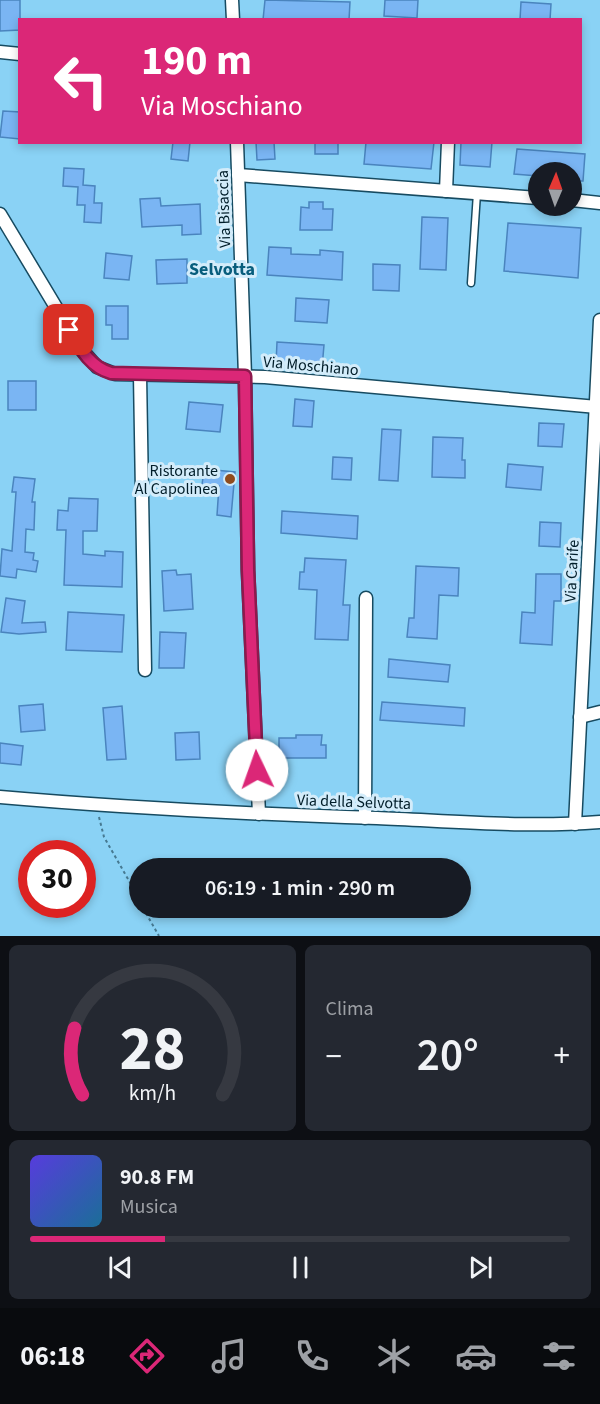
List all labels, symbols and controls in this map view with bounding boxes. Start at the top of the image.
text: 190 m [141,31,252,91]
icon: left [42,42,120,120]
text: Via Moschiano [141,87,303,126]
north arrow [528,162,582,216]
map controls [528,162,582,216]
street label: Via Bisaccia [212,170,236,248]
district label: Selvotta [189,257,255,282]
pin [43,304,94,355]
icon: arrive [52,313,85,346]
street label: Via Moschiano [262,351,360,381]
place label: Ristorante Al Capolinea [135,460,218,500]
marker: Ristorante Al Capolinea [223,472,237,486]
street label: Via Carife [559,539,585,603]
position arrow [225,738,289,802]
street label: Via della Selvotta [296,789,411,815]
speed limit sign: 30 [18,840,96,918]
text: 06:19 · 1 min · 290 m [205,872,395,904]
text: Clima [326,995,374,1023]
text: 28 [119,1005,185,1094]
text: 20° [417,1024,479,1088]
text: − [326,1033,342,1080]
text: + [554,1033,570,1080]
text: km/h [128,1078,176,1109]
text: 90.8 FM [120,1161,194,1193]
text: Musica [120,1193,178,1221]
icon: previous [104,1251,137,1284]
icon: pause [284,1251,317,1284]
icon: next [464,1251,497,1284]
icon: directions [126,1335,168,1377]
icon: music [208,1335,250,1377]
icon: phone [291,1335,333,1377]
icon: climate [373,1335,415,1377]
icon: car [455,1335,497,1377]
icon: filters [538,1335,580,1377]
text: 06:18 [20,1337,85,1376]

